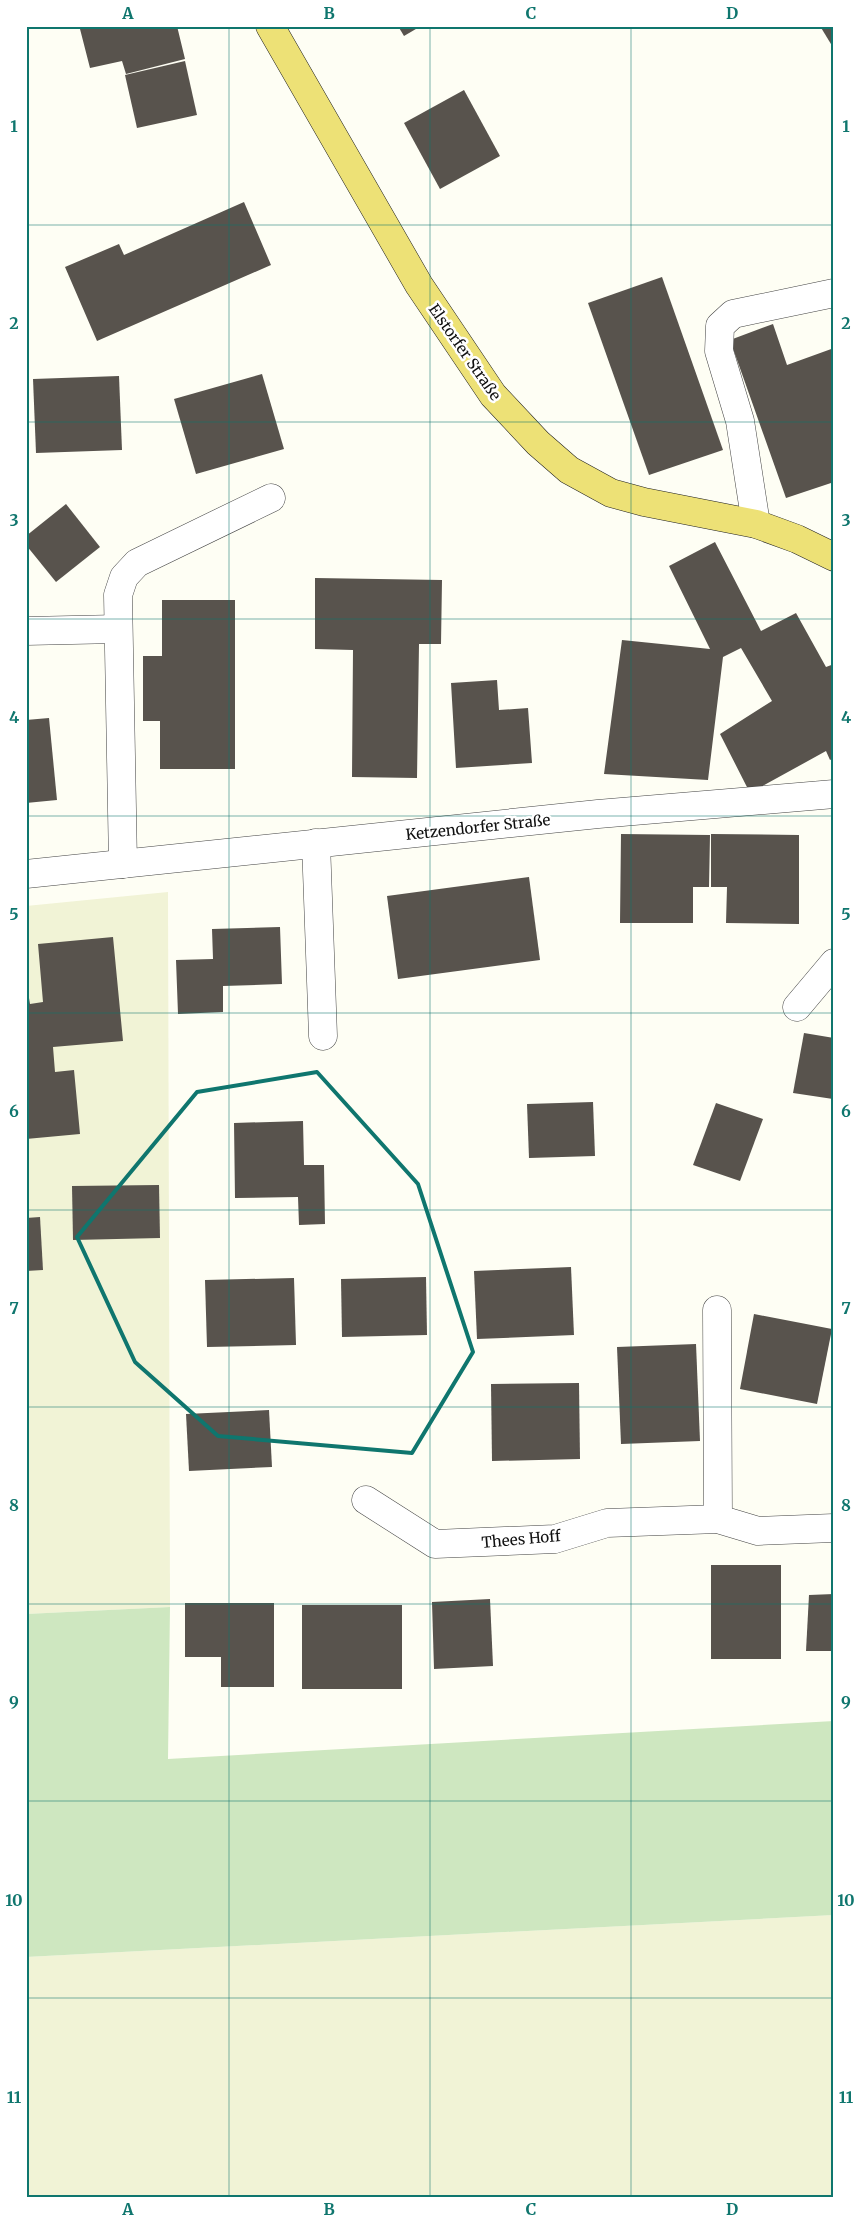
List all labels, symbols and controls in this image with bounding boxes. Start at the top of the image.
text: A [121,3,134,23]
text: B [323,3,335,23]
text: C [526,3,536,23]
text: D [726,3,738,23]
text: 1 [10,116,18,136]
text: 1 [842,116,850,136]
street label: Elstorfer Straße [425,300,505,404]
text: 2 [9,313,19,333]
text: 2 [841,313,851,333]
text: 3 [9,510,19,530]
text: 3 [841,510,851,530]
text: 4 [9,707,19,727]
text: 4 [841,707,851,727]
street label: Ketzendorfer Straße [405,810,551,844]
text: 5 [9,904,19,924]
text: 5 [841,904,851,924]
text: 6 [9,1101,19,1121]
text: 6 [841,1101,851,1121]
text: 7 [9,1298,19,1318]
text: 7 [841,1298,851,1318]
text: 8 [9,1495,19,1515]
text: 8 [841,1495,851,1515]
street label: Thees Hoff [481,1526,563,1552]
text: 9 [9,1692,19,1712]
text: 9 [841,1692,851,1712]
text: 10 [5,1890,23,1910]
text: 10 [837,1890,855,1910]
text: 11 [7,2087,22,2107]
text: 11 [839,2087,854,2107]
text: A [121,2199,134,2219]
text: B [323,2199,335,2219]
text: C [526,2199,536,2219]
text: D [726,2199,738,2219]

